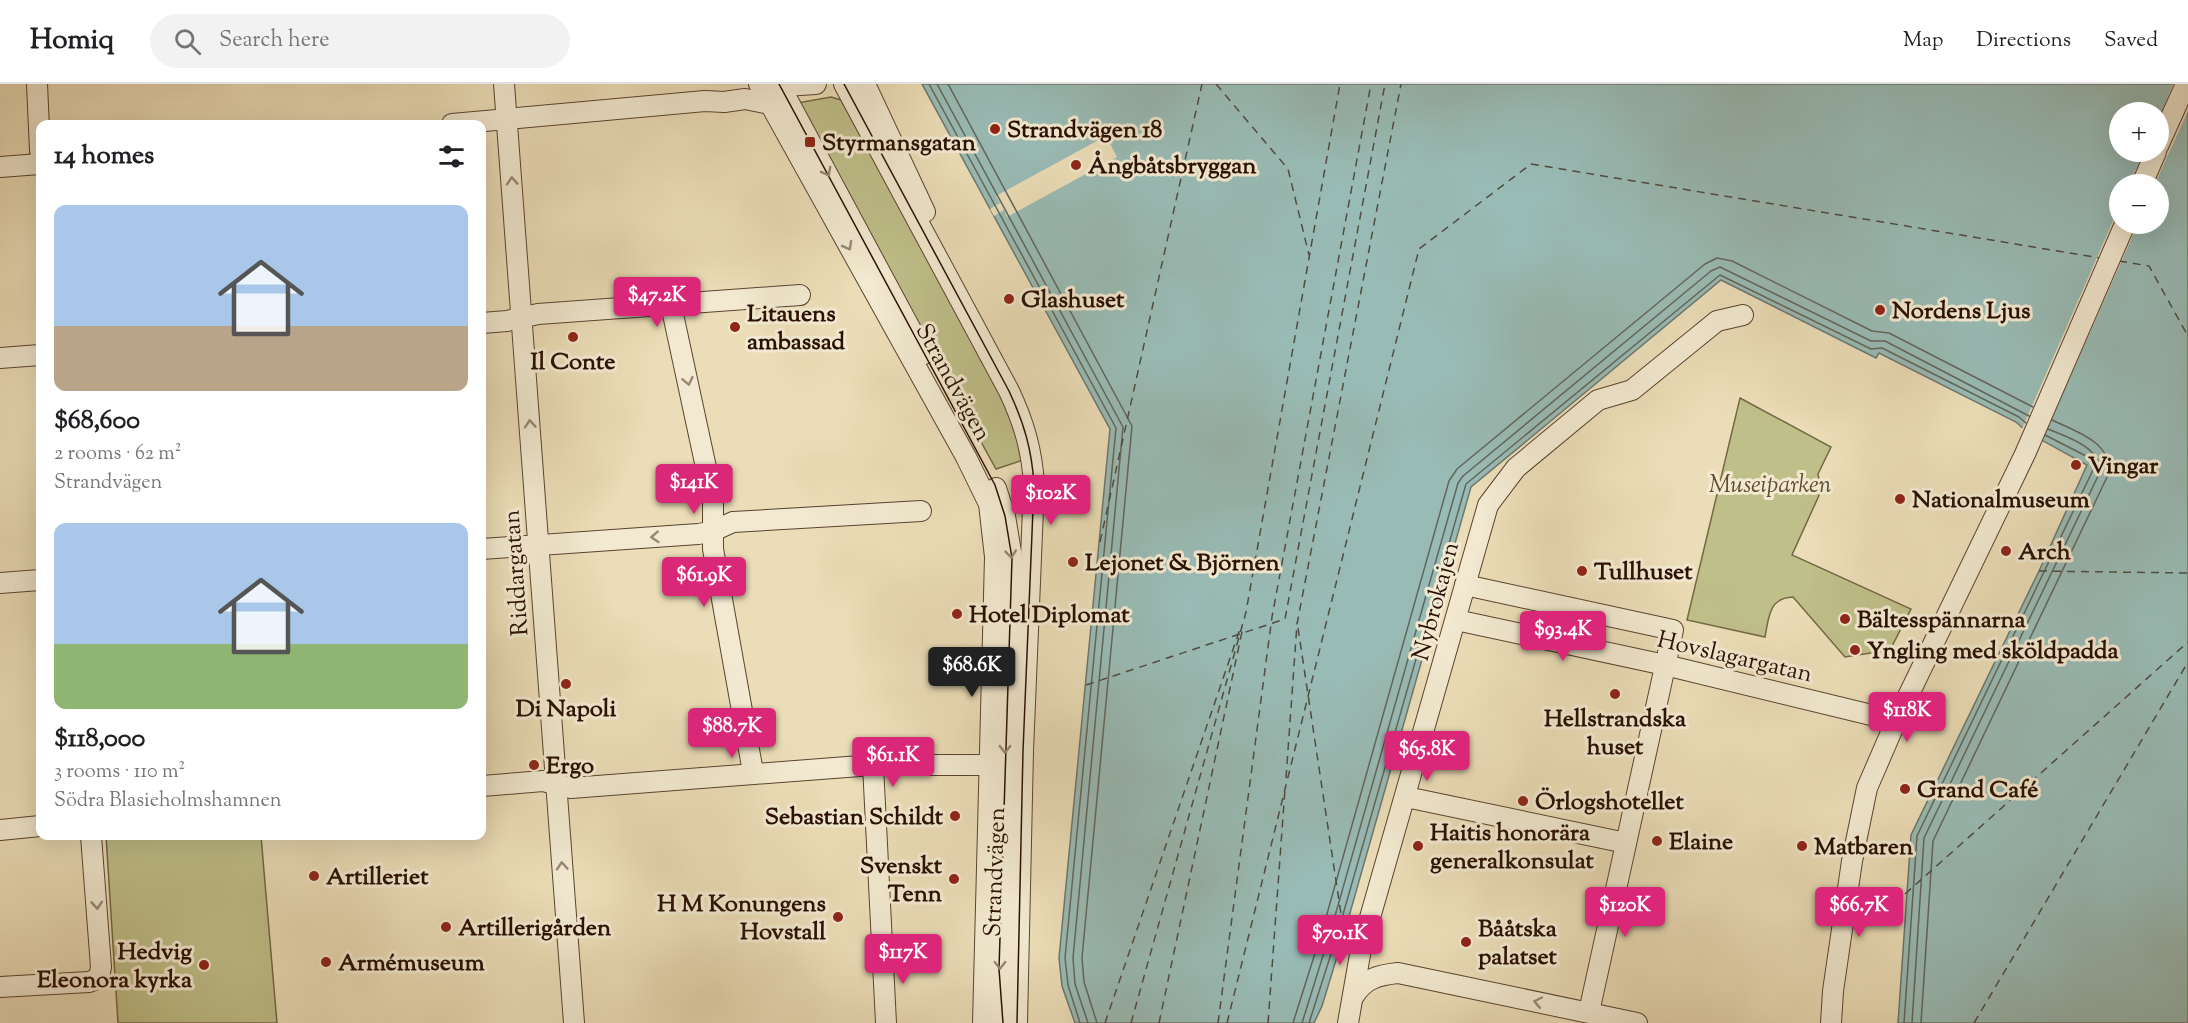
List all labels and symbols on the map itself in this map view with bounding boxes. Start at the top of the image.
place label: Strandvägen 18 [1007,114,1162,148]
marker: Strandvägen 18 [988,122,1002,136]
place label: Styrmansgatan [822,127,977,161]
marker: Styrmansgatan [803,135,817,149]
place label: Ångbåtsbryggan [1088,150,1257,184]
marker: Ångbåtsbryggan [1069,158,1083,172]
one-way arrow [820,166,831,177]
one-way arrow [506,177,519,186]
one-way arrow [841,239,852,250]
pin: $47.2K [608,277,706,328]
place label: Glashuset [1021,284,1125,318]
marker: Glashuset [1002,292,1016,306]
place label: Nordens Ljus [1892,295,2030,329]
place label: Litauens ambassad [747,298,845,360]
marker: Nordens Ljus [1873,303,1887,317]
street label: Strandvägen [906,318,999,448]
marker: Litauens ambassad [728,320,742,334]
marker: Il Conte [566,330,580,344]
place label: Il Conte [531,346,615,380]
one-way arrow [680,375,693,385]
one-way arrow [524,420,537,429]
place label: Vingar [2088,450,2159,484]
marker: Vingar [2069,458,2083,472]
pin: $141K [652,464,736,515]
park label: Museiparken [1709,469,1832,503]
pin: $102K [1009,475,1093,526]
place label: Nationalmuseum [1912,484,2090,518]
marker: Nationalmuseum [1893,492,1907,506]
street label: Riddargatan [496,509,538,637]
one-way arrow [650,530,659,543]
place label: Arch [2018,536,2072,570]
street label: Nybrokajen [1405,538,1469,665]
marker: Arch [1999,544,2013,558]
place label: Lejonet & Björnen [1085,547,1281,581]
one-way arrow [1004,549,1017,558]
marker: Lejonet & Björnen [1066,555,1080,569]
place label: Tullhuset [1594,556,1693,590]
pin: $61.9K [655,557,753,608]
marker: Tullhuset [1575,564,1589,578]
place label: Hotel Diplomat [969,599,1130,633]
place label: Bältesspännarna [1857,604,2027,638]
marker: Hotel Diplomat [950,607,964,621]
pin: $93.4K [1514,611,1612,662]
marker: Bältesspännarna [1838,612,1852,626]
street label: Hovslagargatan [1654,624,1815,692]
place label: Yngling med sköldpadda [1867,635,2120,669]
marker: Yngling med sköldpadda [1848,643,1862,657]
pin: $68.6K [923,647,1021,698]
marker: Di Napoli [559,677,573,691]
marker: Hellstrandska huset [1608,687,1622,701]
pin: $118K [1865,692,1949,743]
place label: Di Napoli [516,693,616,727]
place label: Hellstrandska huset [1544,703,1687,765]
pin: $88.7K [683,708,781,759]
pin: $65.8K [1378,731,1476,782]
pin: $61.1K [844,737,942,788]
one-way arrow [999,744,1012,753]
place label: Ergo [546,750,594,784]
marker: Ergo [527,758,541,772]
place label: Grand Café [1917,774,2038,808]
marker: Grand Café [1898,782,1912,796]
place label: Örlogshotellet [1535,786,1684,820]
marker: Örlogshotellet [1516,794,1530,808]
place label: Sebastian Schildt [765,801,944,835]
street label: Strandvägen [977,806,1015,938]
marker: Sebastian Schildt [948,809,962,823]
place label: Haitis honorära generalkonsulat [1430,817,1595,879]
place label: Elaine [1669,826,1733,860]
place label: Matbaren [1814,831,1914,865]
marker: Elaine [1650,834,1664,848]
marker: Haitis honorära generalkonsulat [1411,839,1425,853]
marker: Matbaren [1795,839,1809,853]
place label: Svenskt Tenn [860,850,943,912]
place label: Artilleriet [326,861,429,895]
one-way arrow [556,861,569,870]
marker: Artilleriet [307,869,321,883]
marker: Svenskt Tenn [947,872,961,886]
pin: $120K [1583,887,1667,938]
pin: $66.7K [1810,887,1908,938]
place label: H M Konungens Hovstall [657,888,826,950]
one-way arrow [90,900,103,909]
marker: H M Konungens Hovstall [831,910,845,924]
place label: Artillerigården [458,912,612,946]
place label: Bååtska palatset [1478,913,1558,975]
pin: $70.1K [1291,915,1389,966]
marker: Artillerigården [439,920,453,934]
pin: $117K [861,934,945,985]
marker: Bååtska palatset [1459,935,1473,949]
place label: Hedvig Eleonora kyrka [37,936,193,998]
place label: Armémuseum [338,947,485,981]
marker: Armémuseum [319,955,333,969]
marker: Hedvig Eleonora kyrka [197,958,211,972]
one-way arrow [994,960,1006,969]
one-way arrow [1534,996,1544,1009]

